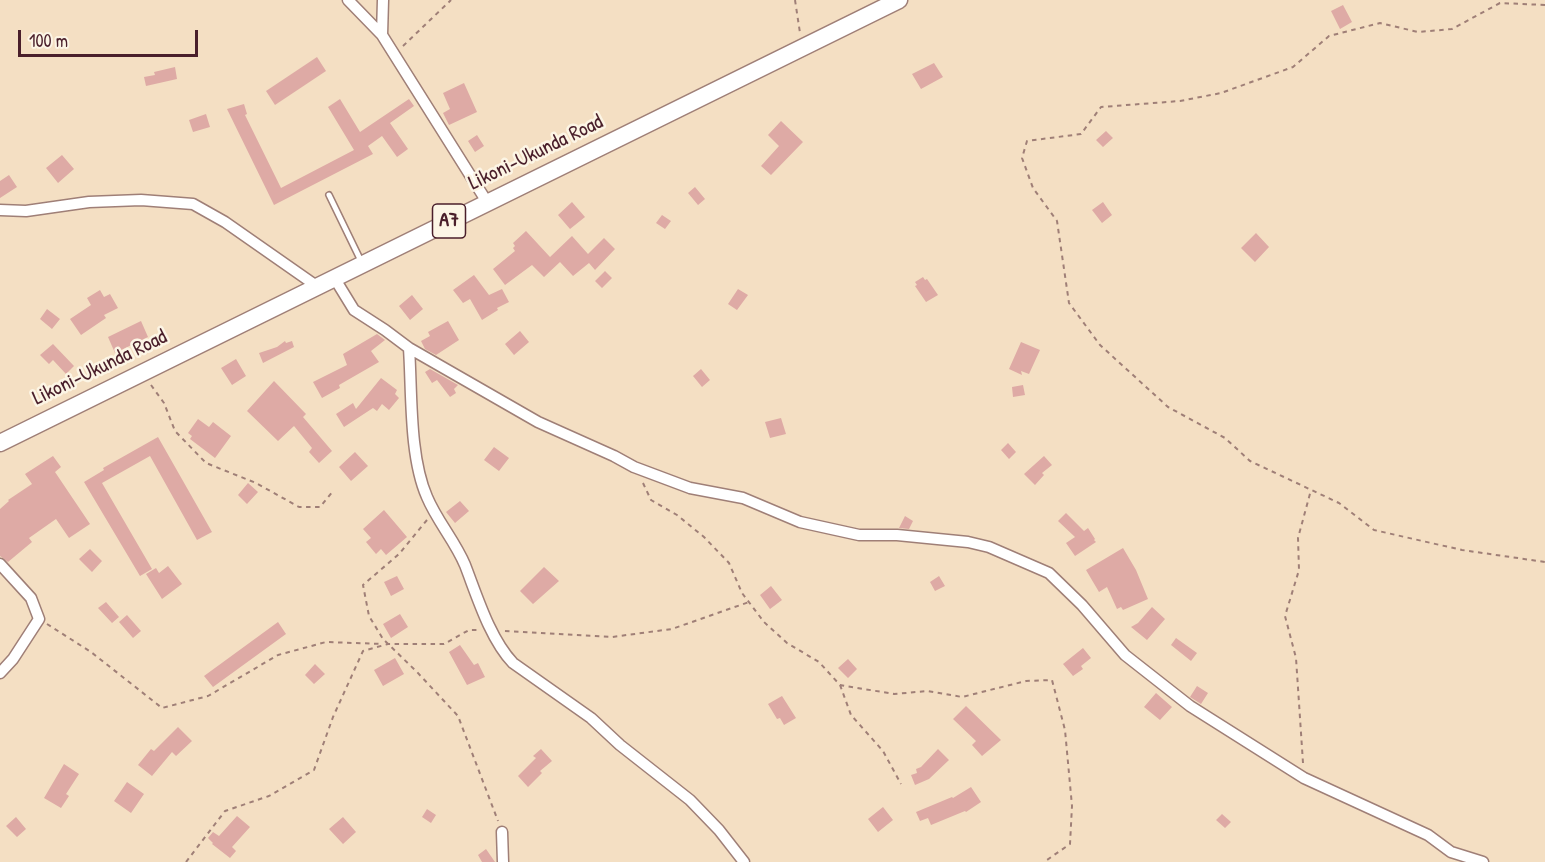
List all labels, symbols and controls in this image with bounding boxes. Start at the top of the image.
scale bar [21,18,201,56]
text: 100 m [29,28,68,53]
street label: Likoni-Ukunda Road [465,110,607,196]
road number: A7 [432,204,466,238]
street label: Likoni-Ukunda Road [29,325,171,411]

